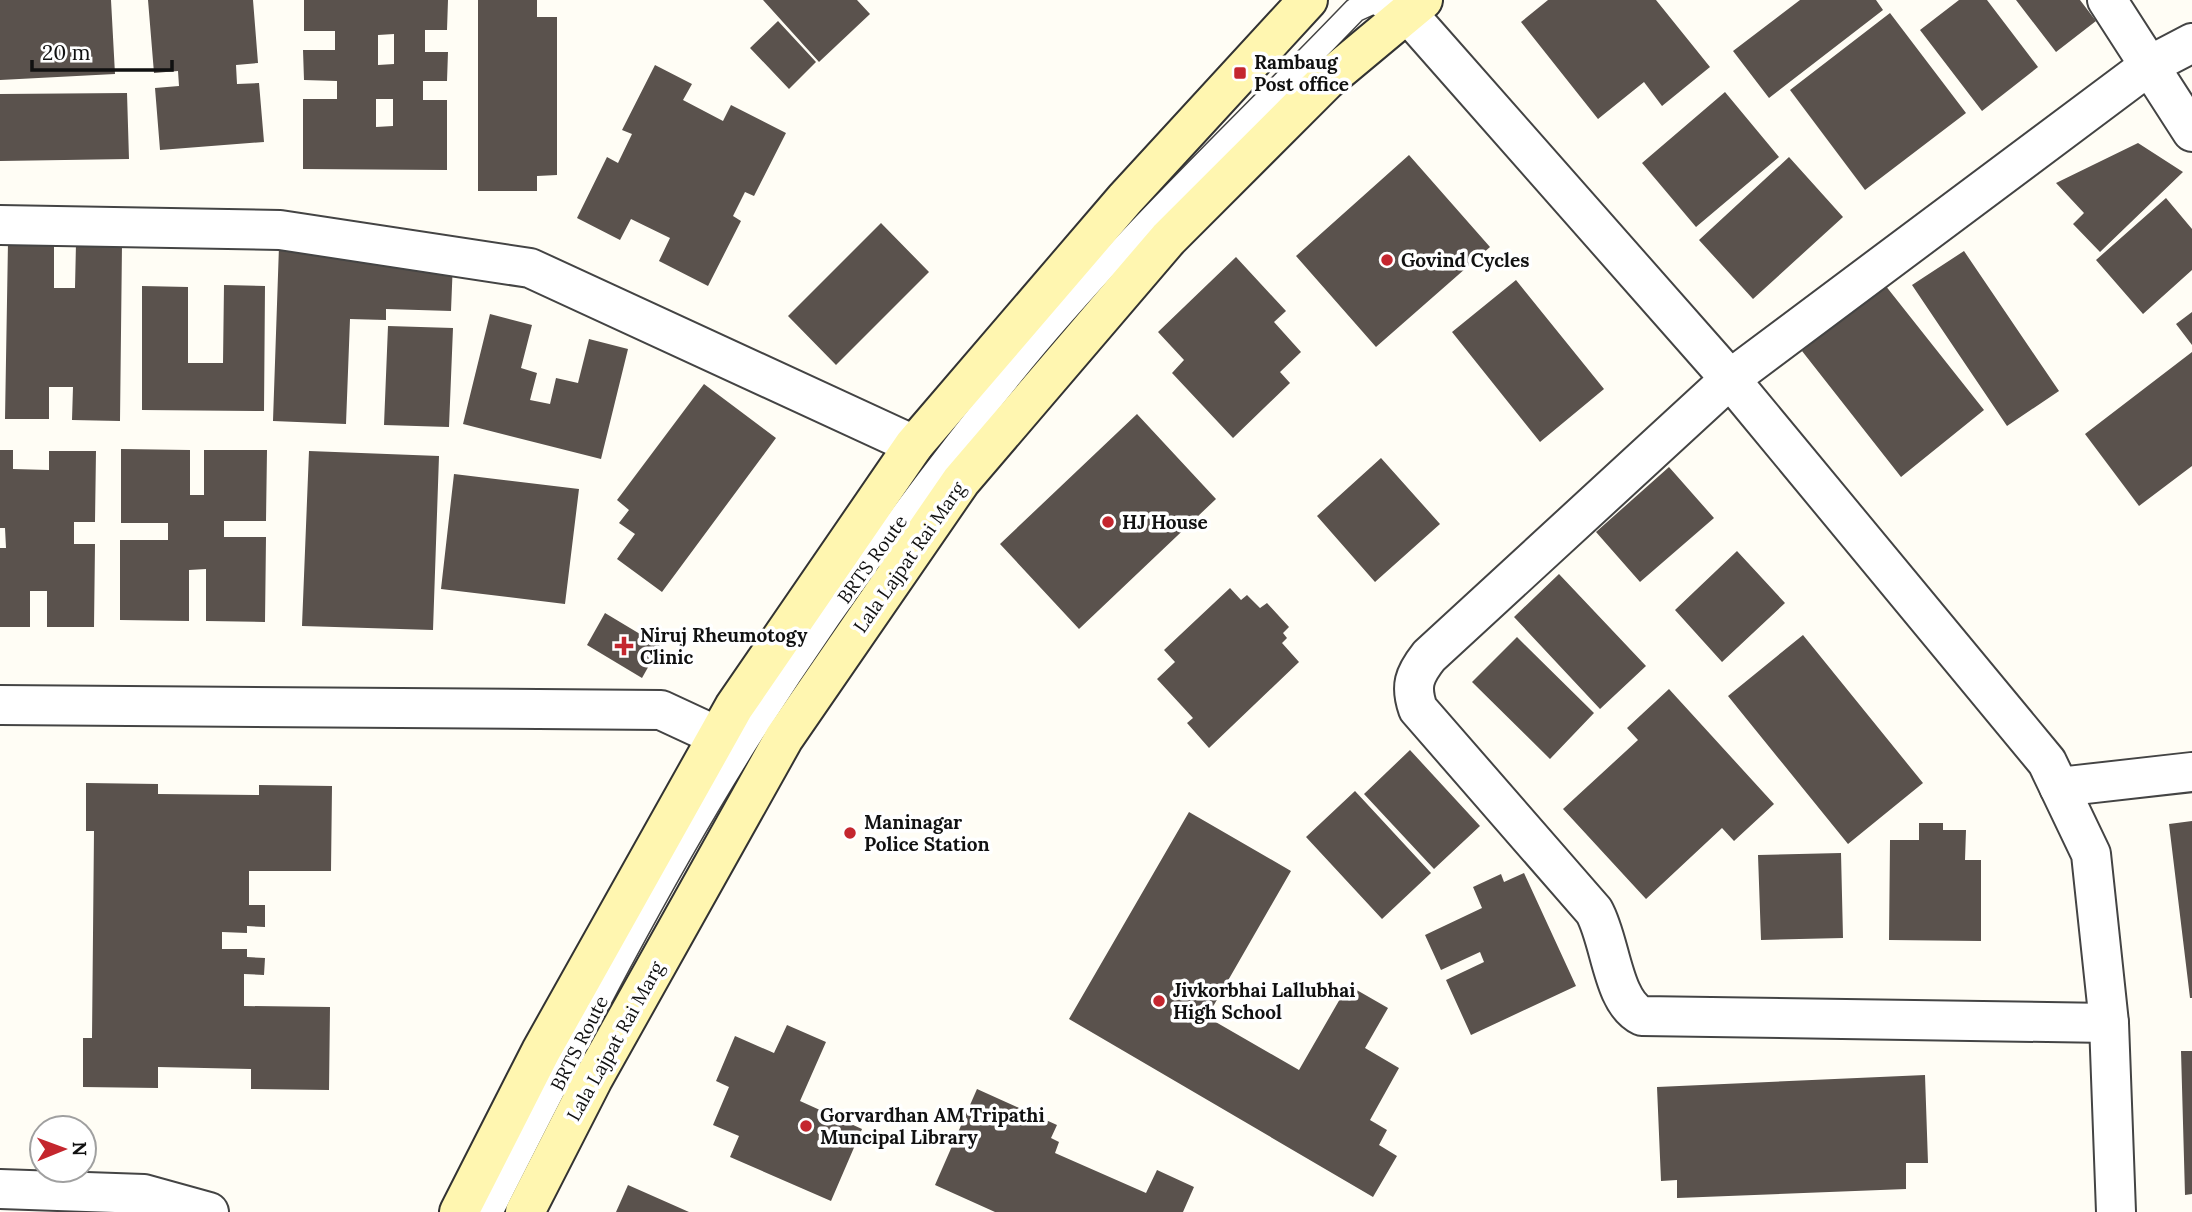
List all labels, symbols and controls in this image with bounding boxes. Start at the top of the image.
scale bar [32,28,172,72]
text: 20 m [42,39,91,66]
place label: Rambaug Post office [1254,50,1349,96]
marker: Rambaug Post office [1232,65,1248,81]
place label: Govind Cycles [1401,248,1529,272]
marker: Govind Cycles [1379,252,1395,268]
street label: Lala Lajpat Rai Marg [848,477,970,637]
street label: BRTS Route [832,510,912,608]
place label: HJ House [1122,510,1208,534]
marker: HJ House [1100,514,1116,530]
place label: Niruj Rheumotogy Clinic [640,623,808,669]
marker: Niruj Rheumotogy Clinic [614,636,634,656]
place label: Maninagar Police Station [864,810,990,856]
marker: Maninagar Police Station [842,825,858,841]
street label: Lala Lajpat Rai Marg [561,957,669,1125]
place label: Jivkorbhai Lallubhai High School [1173,978,1355,1024]
street label: BRTS Route [545,991,613,1095]
marker: Jivkorbhai Lallubhai High School [1151,993,1167,1009]
place label: Gorvardhan AM Tripathi Muncipal Library [820,1103,1045,1149]
north arrow [28,1114,98,1184]
marker: Gorvardhan AM Tripathi Muncipal Library [798,1118,814,1134]
text: N [68,1141,92,1157]

